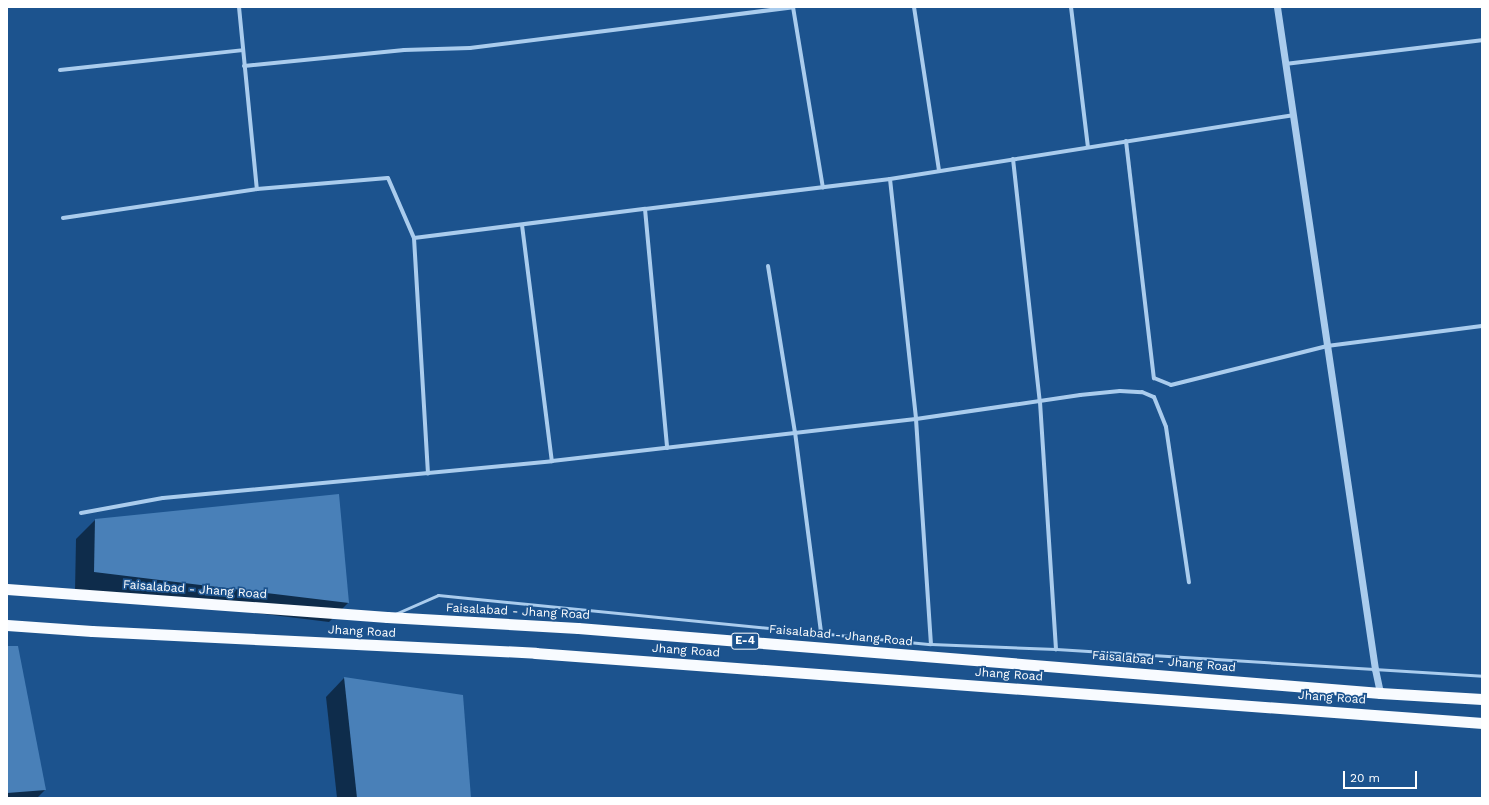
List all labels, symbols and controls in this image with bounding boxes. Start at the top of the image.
street label: Faisalabad - Jhang Road [122,578,268,602]
street label: Faisalabad - Jhang Road [445,601,591,623]
street label: Jhang Road [328,623,396,641]
street label: Faisalabad - Jhang Road [768,623,914,649]
road number: E-4 [731,632,759,650]
street label: Jhang Road [652,641,720,661]
street label: Faisalabad - Jhang Road [1091,649,1237,675]
street label: Jhang Road [975,665,1043,685]
street label: Jhang Road [1298,688,1366,708]
scale bar [1345,763,1419,789]
text: 20 m [1350,771,1380,785]

